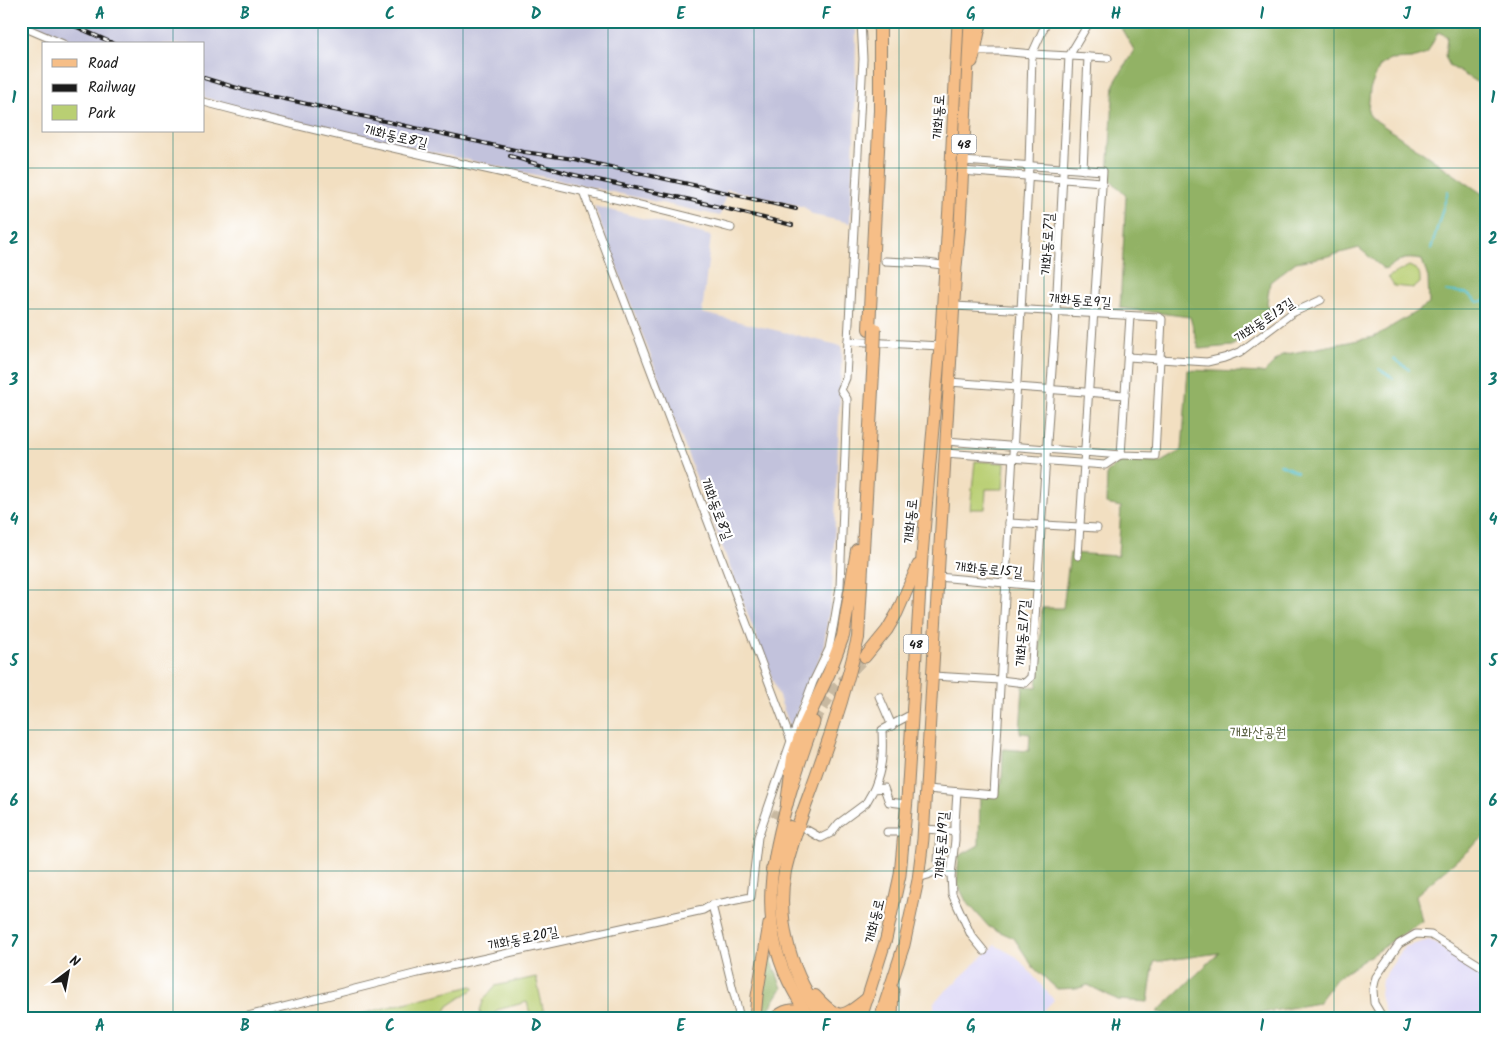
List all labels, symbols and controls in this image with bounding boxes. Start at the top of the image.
text: A [95,2,105,27]
text: B [240,2,250,27]
text: C [385,2,395,27]
text: D [531,2,542,27]
text: E [677,2,687,27]
text: F [822,2,832,27]
text: G [966,2,976,27]
text: H [1111,2,1121,27]
text: I [1260,2,1265,27]
text: J [1403,2,1412,27]
legend [42,42,205,132]
text: Road [88,52,119,76]
text: Railway [88,76,136,100]
text: 1 [12,86,17,111]
text: 1 [1491,86,1496,111]
street label: 개화동로 [927,94,951,140]
text: Park [88,102,116,126]
street label: 개화동로8길 [362,119,431,155]
road number: 48 [952,134,976,154]
street label: 개화동로7길 [1035,211,1061,276]
text: 2 [9,227,19,252]
text: 2 [1488,227,1498,252]
street label: 개화동로9길 [1048,288,1113,314]
street label: 개화동로13길 [1230,292,1300,349]
text: 3 [9,368,19,393]
text: 3 [1488,368,1498,393]
street label: 개화동로8길 [694,475,738,544]
street label: 개화동로 [898,498,924,544]
text: 4 [10,508,19,533]
text: 4 [1489,508,1498,533]
street label: 개화동로15길 [954,556,1025,584]
street label: 개화동로17길 [1010,598,1036,667]
road number: 48 [904,634,928,654]
text: 5 [9,649,20,674]
text: 5 [1488,649,1499,674]
park label: 개화산공원 [1230,722,1286,744]
text: 6 [10,789,19,814]
text: 6 [1489,789,1498,814]
street label: 개화동로19길 [929,810,955,880]
street label: 개화동로 [859,897,891,946]
street label: 개화동로20길 [486,921,561,957]
text: 7 [10,930,18,955]
text: 7 [1489,930,1497,955]
north arrow [42,946,92,996]
text: N [65,950,84,974]
text: A [95,1014,105,1039]
text: B [240,1014,250,1039]
text: C [385,1014,395,1039]
text: D [531,1014,542,1039]
text: E [677,1014,687,1039]
text: F [822,1014,832,1039]
text: G [966,1014,976,1039]
text: H [1111,1014,1121,1039]
text: I [1260,1014,1265,1039]
text: J [1403,1014,1412,1039]

